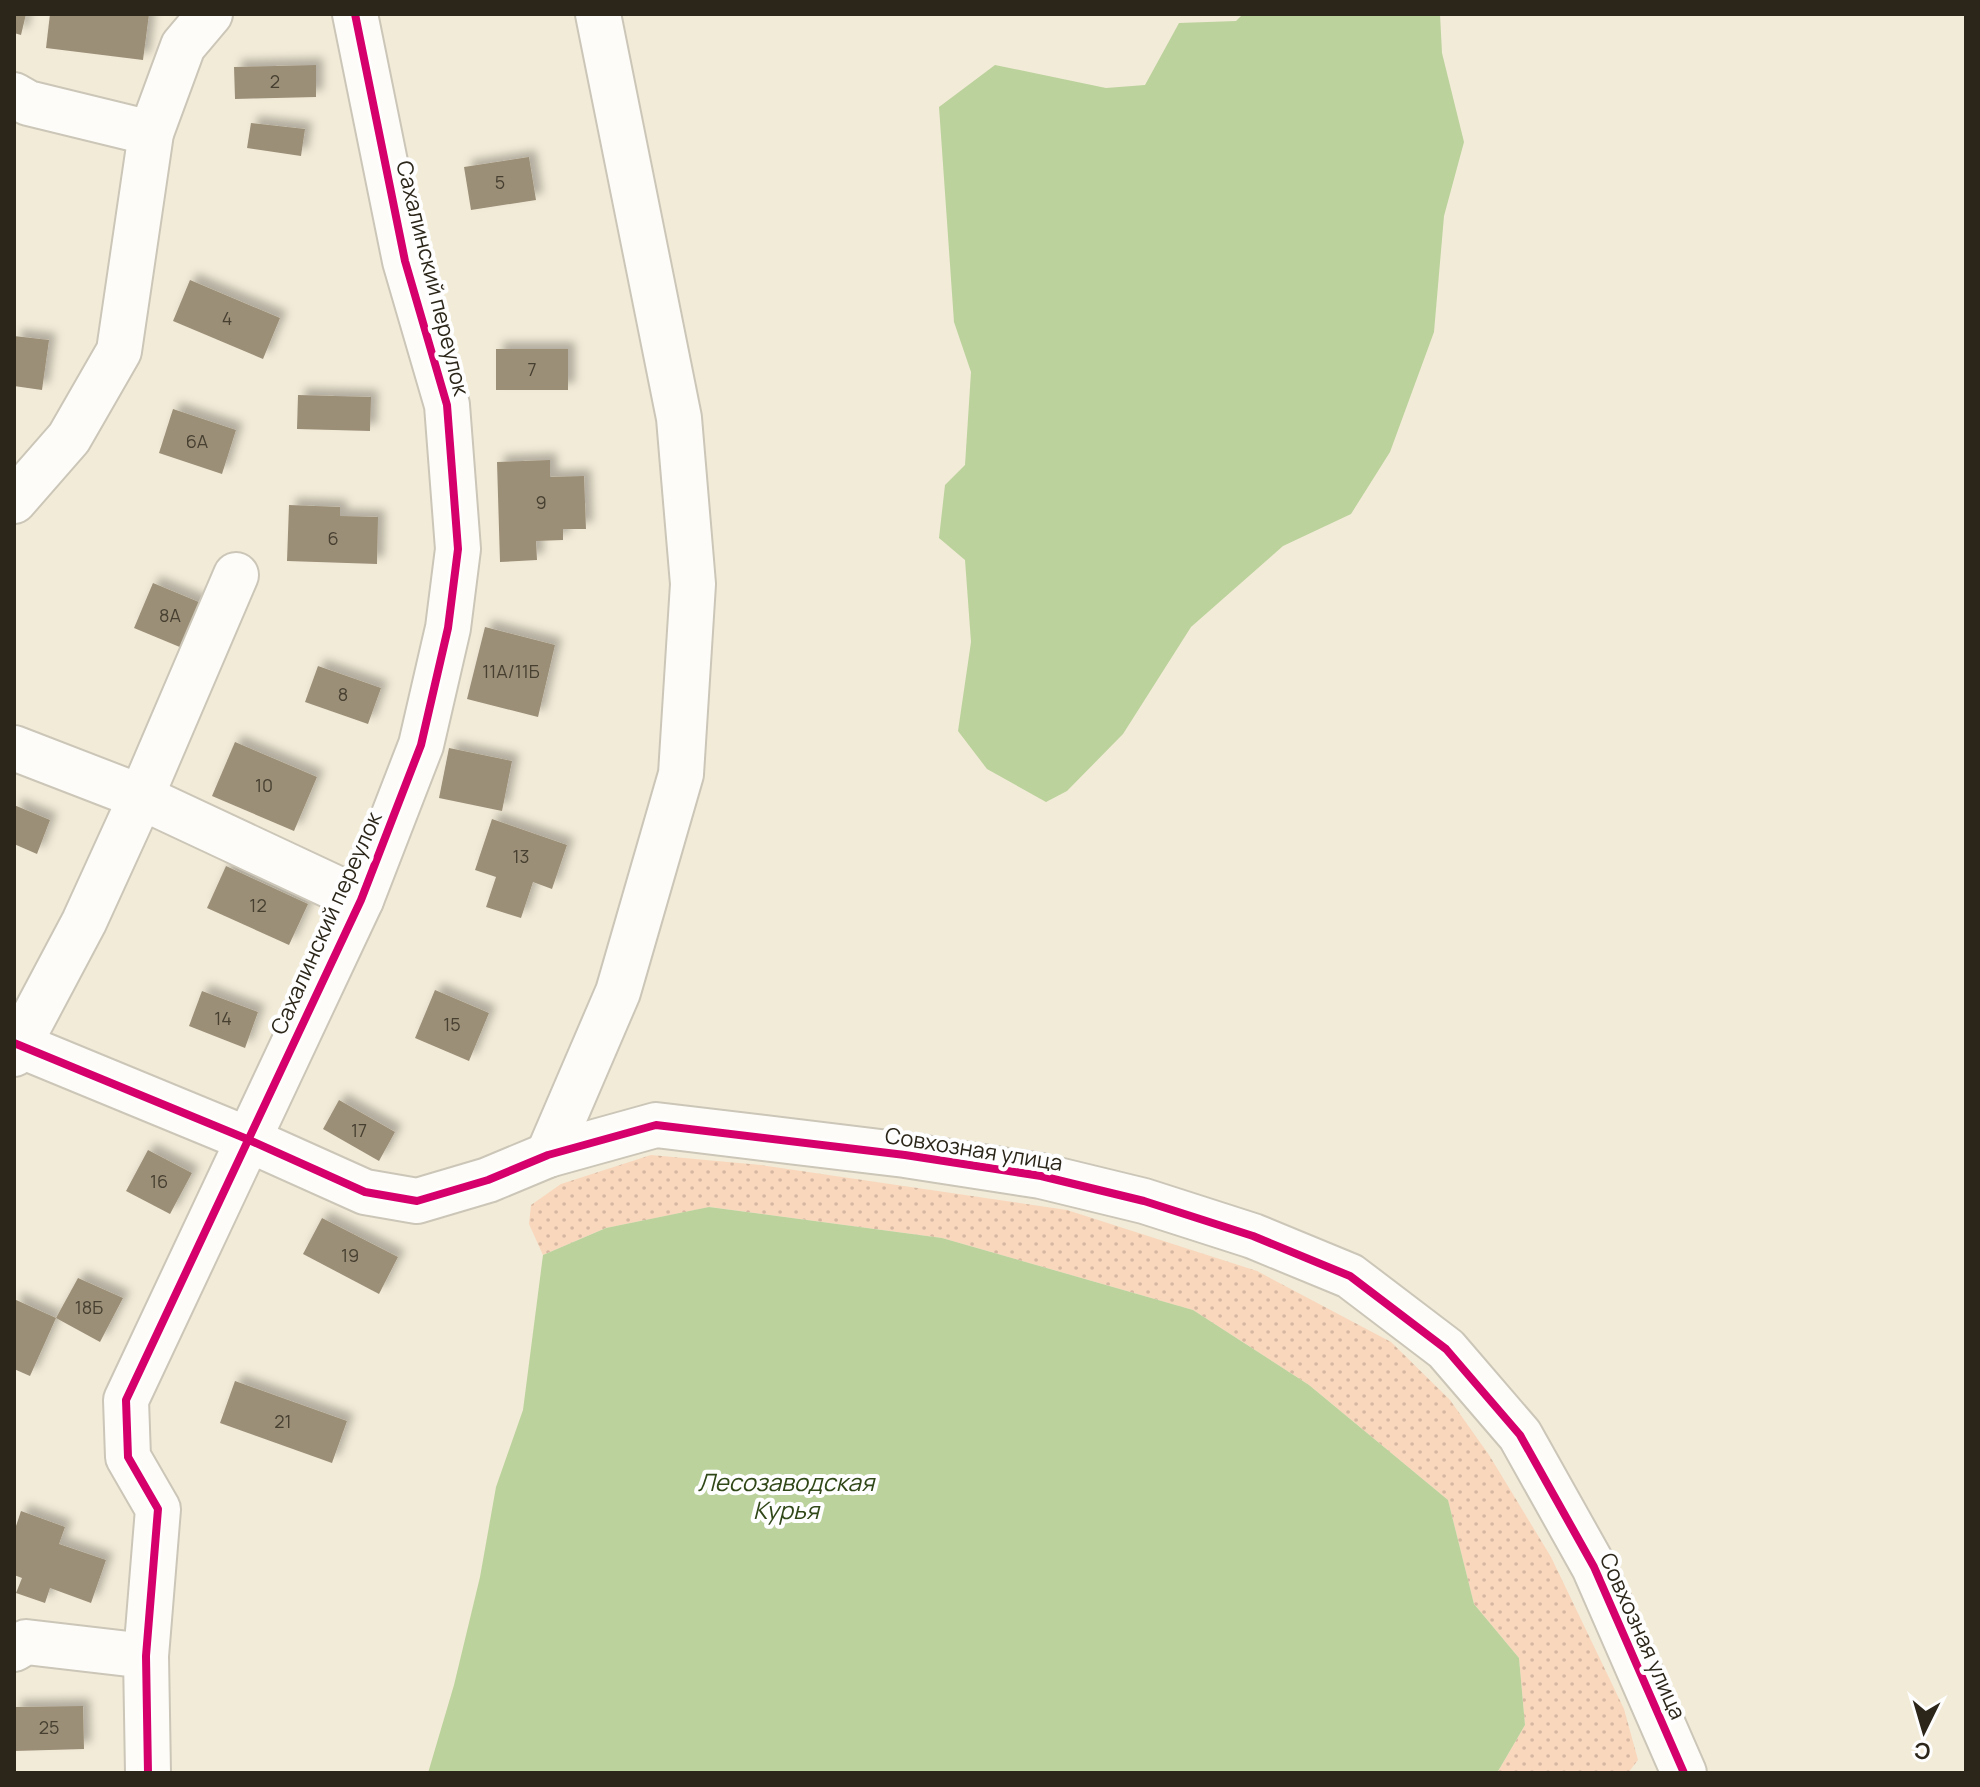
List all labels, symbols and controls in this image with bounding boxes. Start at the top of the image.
house number: 2 [270,69,280,93]
street label: Сахалинский переулок [389,158,477,400]
house number: 5 [495,170,505,194]
house number: 4 [222,306,232,330]
house number: 7 [527,357,537,381]
house number: 6А [186,429,209,453]
house number: 9 [535,490,547,514]
house number: 6 [327,526,339,550]
house number: 8А [159,603,182,627]
house number: 11А/11Б [482,659,540,683]
house number: 8 [338,682,348,706]
house number: 10 [255,773,273,797]
street label: Сахалинский переулок [263,806,389,1039]
house number: 13 [513,844,529,868]
house number: 12 [249,893,267,917]
house number: 14 [214,1006,232,1030]
house number: 15 [443,1012,461,1036]
house number: 17 [351,1118,367,1142]
street label: Совхозная улица [883,1120,1065,1178]
house number: 16 [150,1169,168,1193]
house number: 19 [341,1243,359,1267]
house number: 18Б [75,1295,103,1319]
house number: 21 [274,1409,292,1433]
water label: Лесозаводская Курья [698,1465,876,1526]
street label: Совхозная улица [1593,1548,1693,1724]
north arrow [1884,1691,1964,1771]
house number: 25 [39,1715,59,1739]
text: С [1913,1735,1932,1767]

